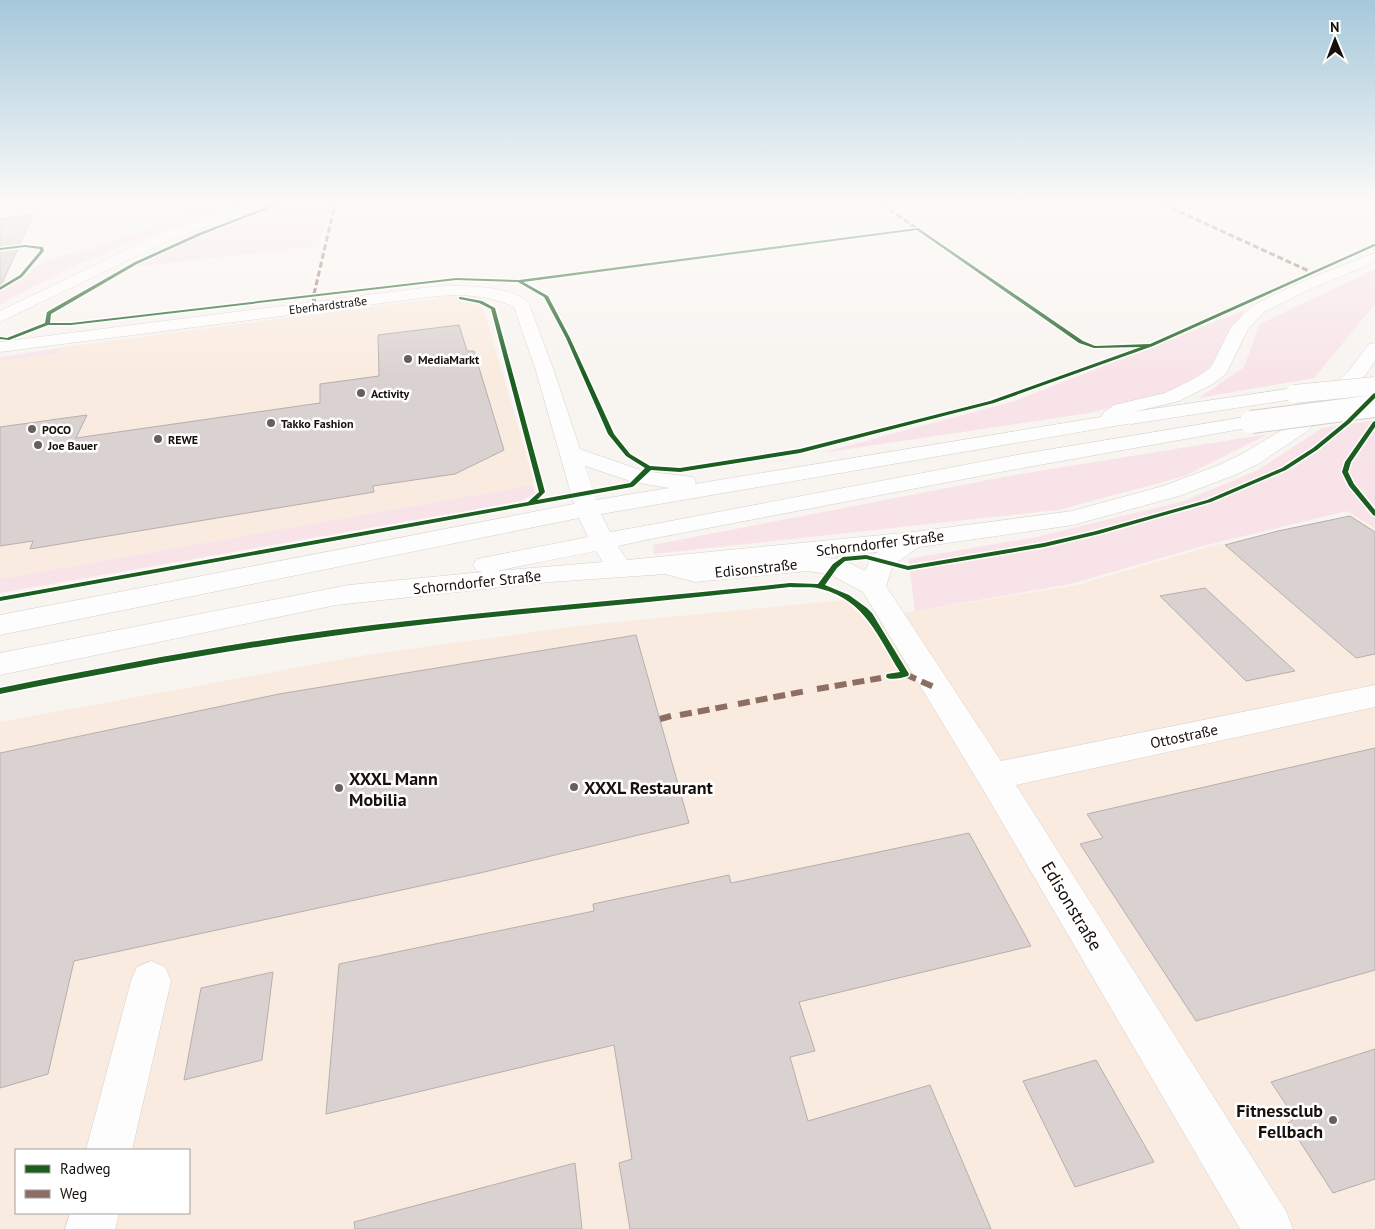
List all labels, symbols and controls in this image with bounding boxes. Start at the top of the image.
north arrow [1310,15,1360,65]
text: N [1330,18,1340,36]
street label: Eberhardstraße [288,293,368,317]
place label: MediaMarkt [418,352,480,367]
marker: MediaMarkt [402,353,414,365]
place label: Activity [371,386,410,401]
marker: Activity [355,387,367,399]
place label: Takko Fashion [281,416,354,431]
marker: Takko Fashion [265,417,277,429]
place label: POCO [42,422,71,437]
marker: POCO [26,423,38,435]
place label: REWE [168,432,198,447]
marker: REWE [152,433,164,445]
place label: Joe Bauer [47,438,98,453]
marker: Joe Bauer [32,439,44,451]
street label: Schorndorfer Straße [815,526,945,560]
street label: Edisonstraße [714,554,798,582]
street label: Schorndorfer Straße [412,566,542,598]
street label: Ottostraße [1148,720,1220,752]
place label: XXXL Mann Mobilia [349,767,438,811]
place label: XXXL Restaurant [584,776,713,799]
marker: XXXL Restaurant [568,781,580,793]
marker: XXXL Mann Mobilia [333,782,345,794]
street label: Edisonstraße [1036,857,1108,955]
place label: Fitnessclub Fellbach [1236,1099,1323,1143]
marker: Fitnessclub Fellbach [1327,1114,1339,1126]
legend [15,1149,190,1214]
text: Radweg [60,1159,111,1178]
text: Weg [60,1184,87,1203]

